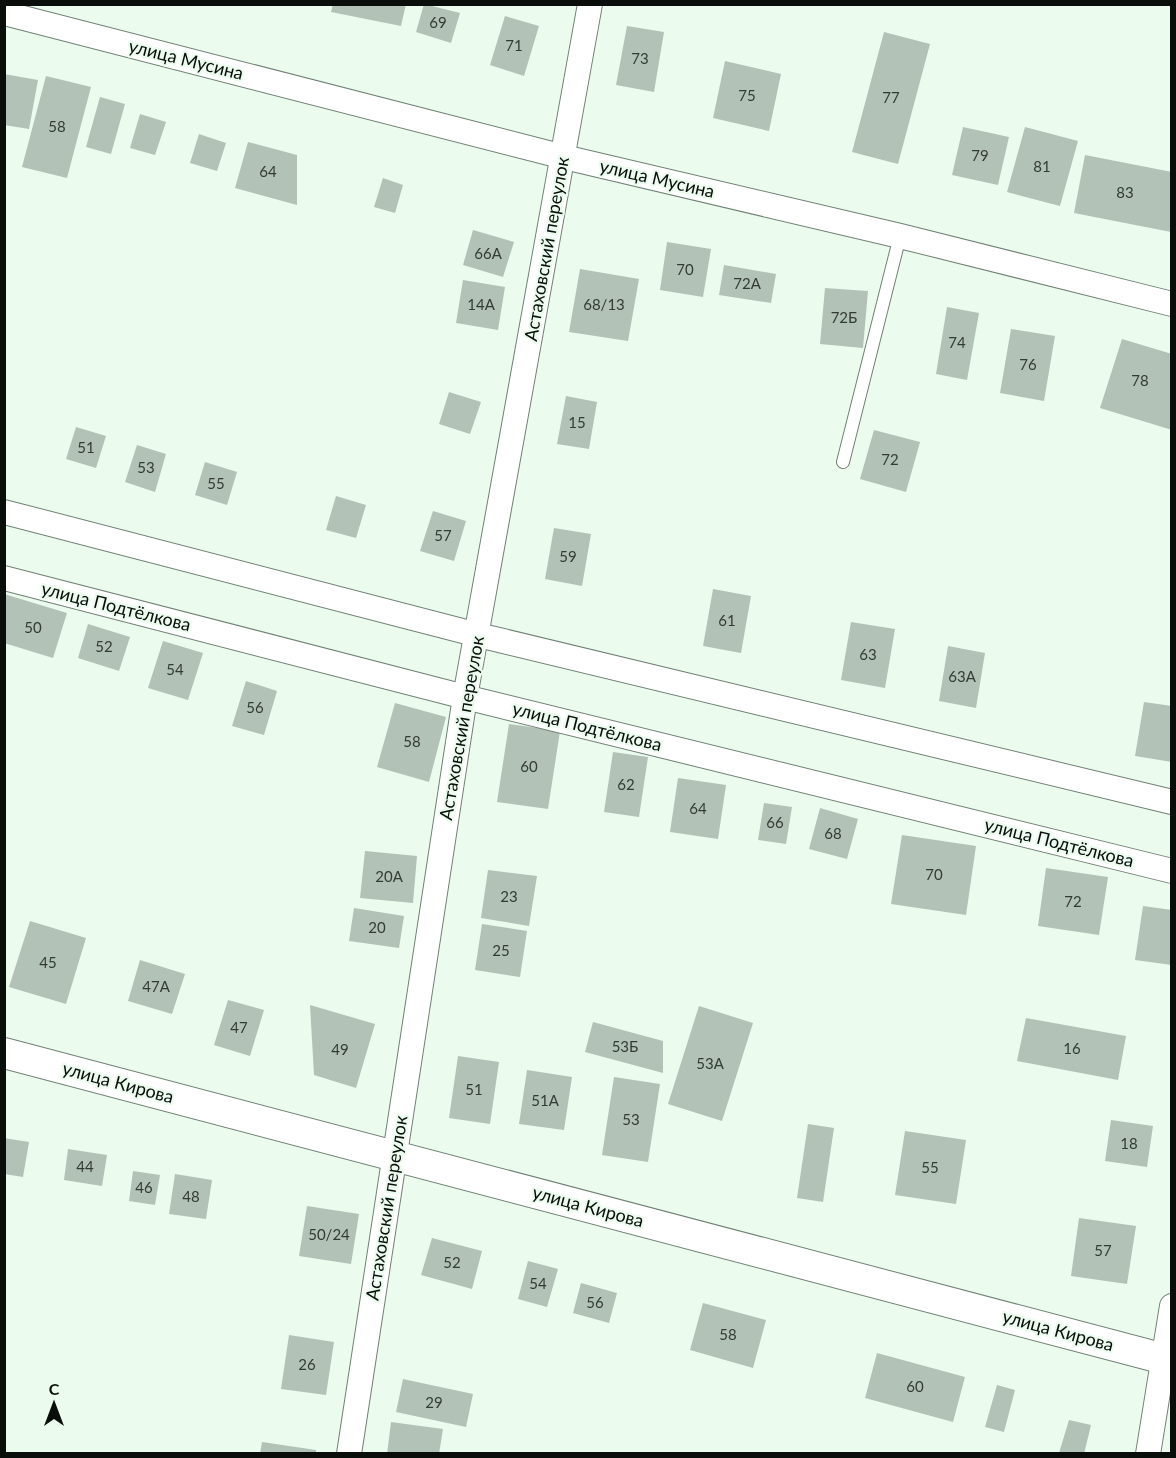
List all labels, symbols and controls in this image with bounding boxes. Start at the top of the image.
house number: 69 [429,13,447,31]
street label: улица Мусина [127,34,246,84]
house number: 71 [505,36,523,54]
house number: 73 [631,49,649,67]
house number: 75 [738,86,756,104]
house number: 77 [882,88,900,106]
house number: 58 [48,117,66,135]
house number: 79 [971,146,989,164]
street label: Астаховский переулок [519,154,573,343]
street label: улица Мусина [598,154,717,202]
house number: 81 [1033,157,1051,175]
house number: 64 [259,162,277,180]
house number: 83 [1116,183,1134,201]
house number: 66А [474,244,503,262]
house number: 70 [676,260,694,278]
house number: 72А [733,274,762,292]
house number: 14А [467,295,496,313]
house number: 68/13 [583,295,625,313]
house number: 72Б [831,308,857,326]
house number: 74 [948,333,966,351]
house number: 76 [1019,355,1037,373]
house number: 78 [1131,371,1149,389]
house number: 15 [568,413,586,431]
house number: 51 [77,438,95,456]
house number: 72 [881,450,899,468]
house number: 53 [137,458,155,476]
house number: 55 [207,474,225,492]
house number: 57 [434,526,452,544]
house number: 59 [559,547,577,565]
street label: улица Подтёлкова [39,577,193,635]
house number: 61 [718,611,736,629]
house number: 50 [24,618,42,636]
street label: Астаховский переулок [434,633,488,822]
house number: 52 [95,637,113,655]
house number: 63 [859,645,877,663]
house number: 54 [166,660,184,678]
house number: 63А [948,667,977,685]
street label: улица Подтёлкова [510,697,664,755]
house number: 56 [246,698,264,716]
house number: 58 [403,732,421,750]
house number: 60 [520,757,538,775]
house number: 62 [617,775,635,793]
house number: 64 [689,799,707,817]
house number: 66 [766,813,784,831]
street label: улица Подтёлкова [982,813,1136,871]
house number: 68 [824,824,842,842]
house number: 70 [925,865,943,883]
house number: 20А [375,867,404,885]
house number: 23 [500,887,518,905]
house number: 72 [1064,892,1082,910]
house number: 20 [368,918,386,936]
house number: 25 [492,941,510,959]
house number: 45 [39,953,57,971]
house number: 47А [142,977,171,995]
house number: 47 [230,1018,248,1036]
house number: 53Б [612,1037,638,1055]
house number: 16 [1063,1039,1081,1057]
house number: 49 [331,1040,349,1058]
house number: 53А [696,1054,725,1072]
street label: улица Кирова [60,1057,176,1107]
house number: 51 [465,1080,483,1098]
house number: 51А [531,1091,560,1109]
house number: 53 [622,1110,640,1128]
street label: Астаховский переулок [361,1113,412,1302]
house number: 18 [1120,1134,1138,1152]
house number: 44 [76,1157,94,1175]
house number: 55 [921,1158,939,1176]
house number: 46 [135,1178,153,1196]
street label: улица Кирова [530,1181,646,1231]
house number: 48 [182,1187,200,1205]
house number: 50/24 [308,1225,350,1243]
house number: 57 [1094,1241,1112,1259]
house number: 52 [443,1253,461,1271]
house number: 54 [529,1274,547,1292]
house number: 56 [586,1293,604,1311]
street label: улица Кирова [1000,1305,1116,1355]
house number: 58 [719,1325,737,1343]
house number: 26 [298,1355,316,1373]
north arrow [24,1374,84,1434]
house number: 60 [906,1377,924,1395]
text: С [49,1379,60,1398]
house number: 29 [425,1393,443,1411]

